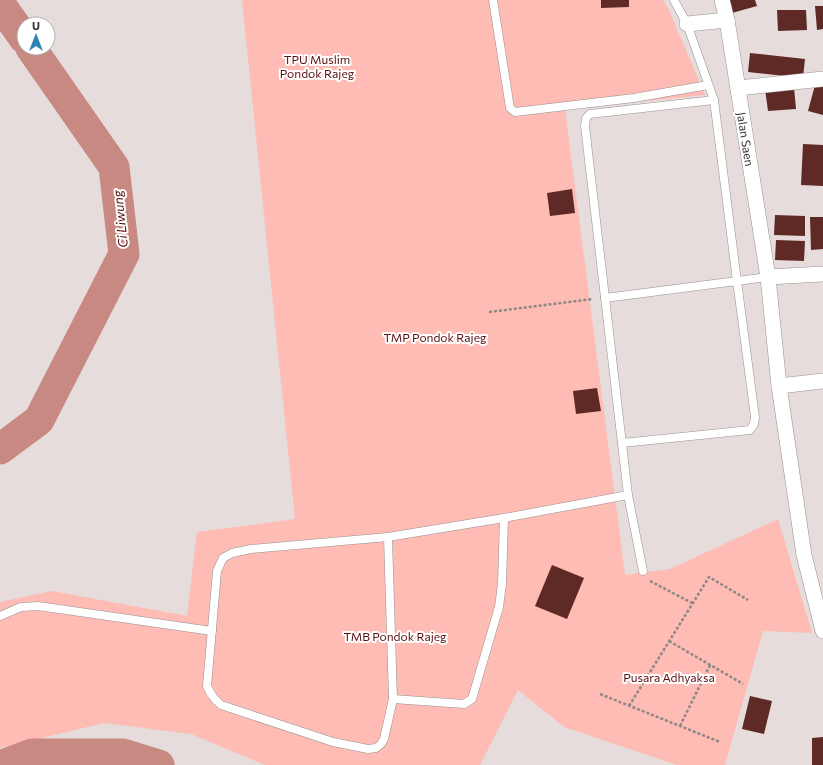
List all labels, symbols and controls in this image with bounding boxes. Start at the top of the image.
north arrow [16,16,56,56]
text: U [32,19,40,32]
park label: TPU Muslim Pondok Rajeg [280,52,355,80]
street label: Jalan Saen [734,111,757,167]
water label: Ci Liwung [109,189,131,249]
park label: TMP Pondok Rajeg [383,330,487,344]
park label: TMB Pondok Rajeg [343,629,447,643]
park label: Pusara Adhyaksa [623,670,715,684]

